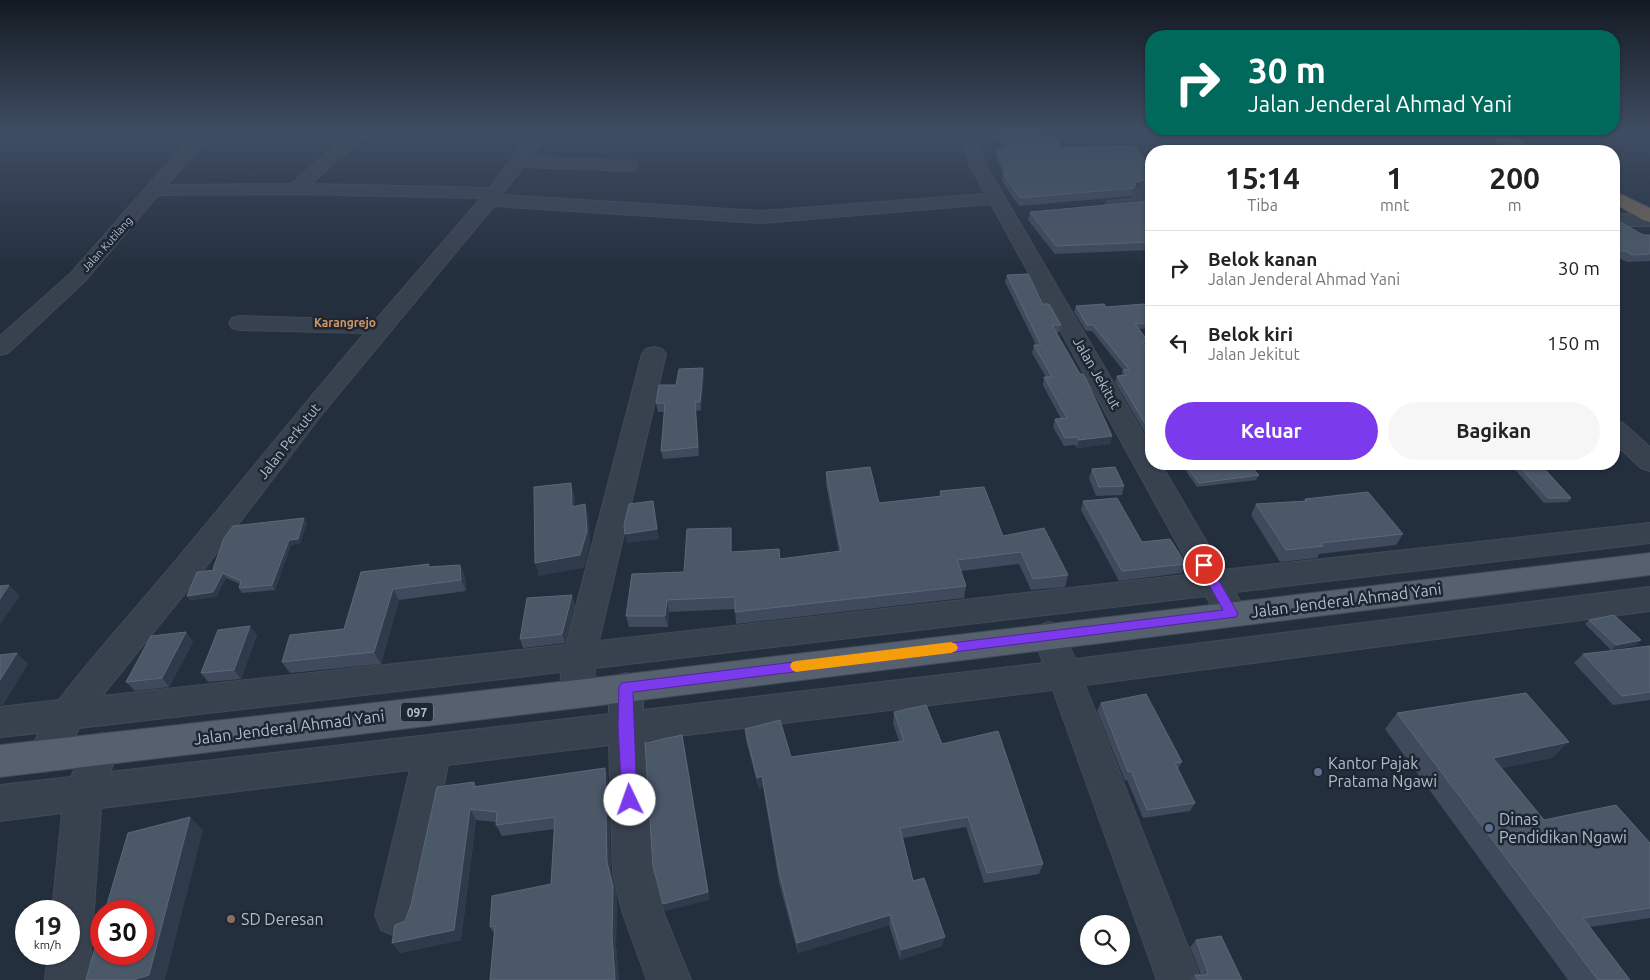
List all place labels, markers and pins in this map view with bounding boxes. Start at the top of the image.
pin [1183,544,1225,586]
place label: Kantor Pajak Pratama Ngawi [1328,754,1437,790]
marker: Kantor Pajak Pratama Ngawi [1312,766,1324,778]
place label: Dinas Pendidikan Ngawi [1499,810,1627,846]
marker: Dinas Pendidikan Ngawi [1483,822,1495,834]
place label: SD Deresan [241,910,324,928]
marker: SD Deresan [225,913,237,925]

